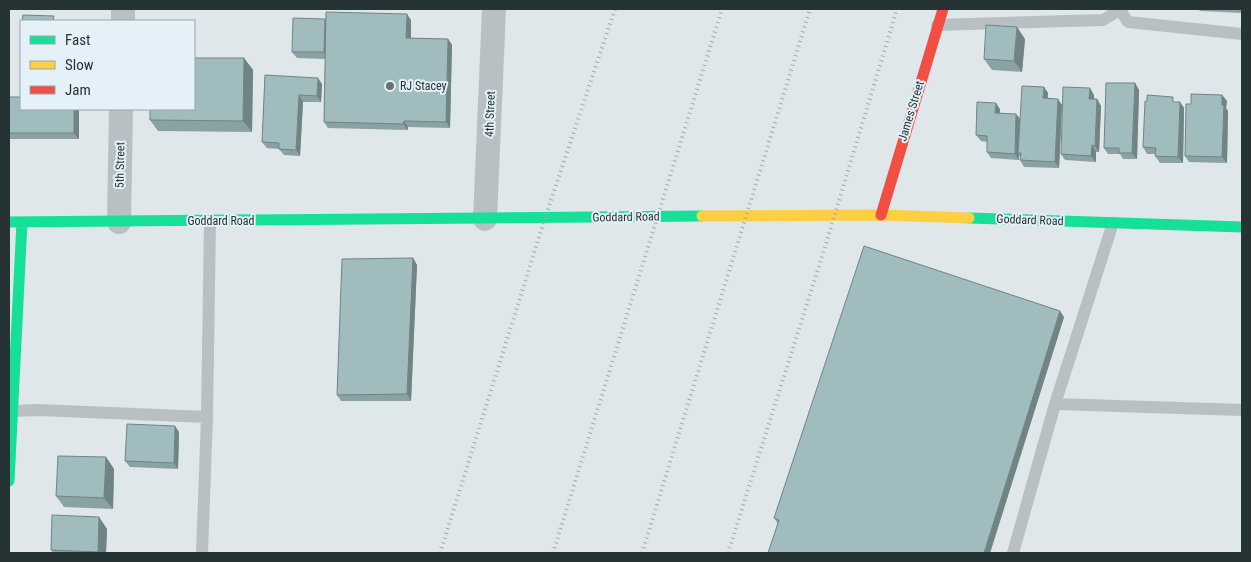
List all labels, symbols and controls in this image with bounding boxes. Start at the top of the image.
legend [20,20,195,110]
text: Fast [65,31,90,49]
text: Slow [65,56,94,74]
place label: RJ Stacey [400,79,447,93]
street label: James Street [895,79,927,143]
marker: RJ Stacey [384,80,396,92]
text: Jam [65,81,91,99]
street label: 4th Street [482,90,498,137]
street label: 5th Street [113,141,127,188]
street label: Goddard Road [592,209,660,225]
street label: Goddard Road [996,212,1064,228]
street label: Goddard Road [187,214,255,228]

